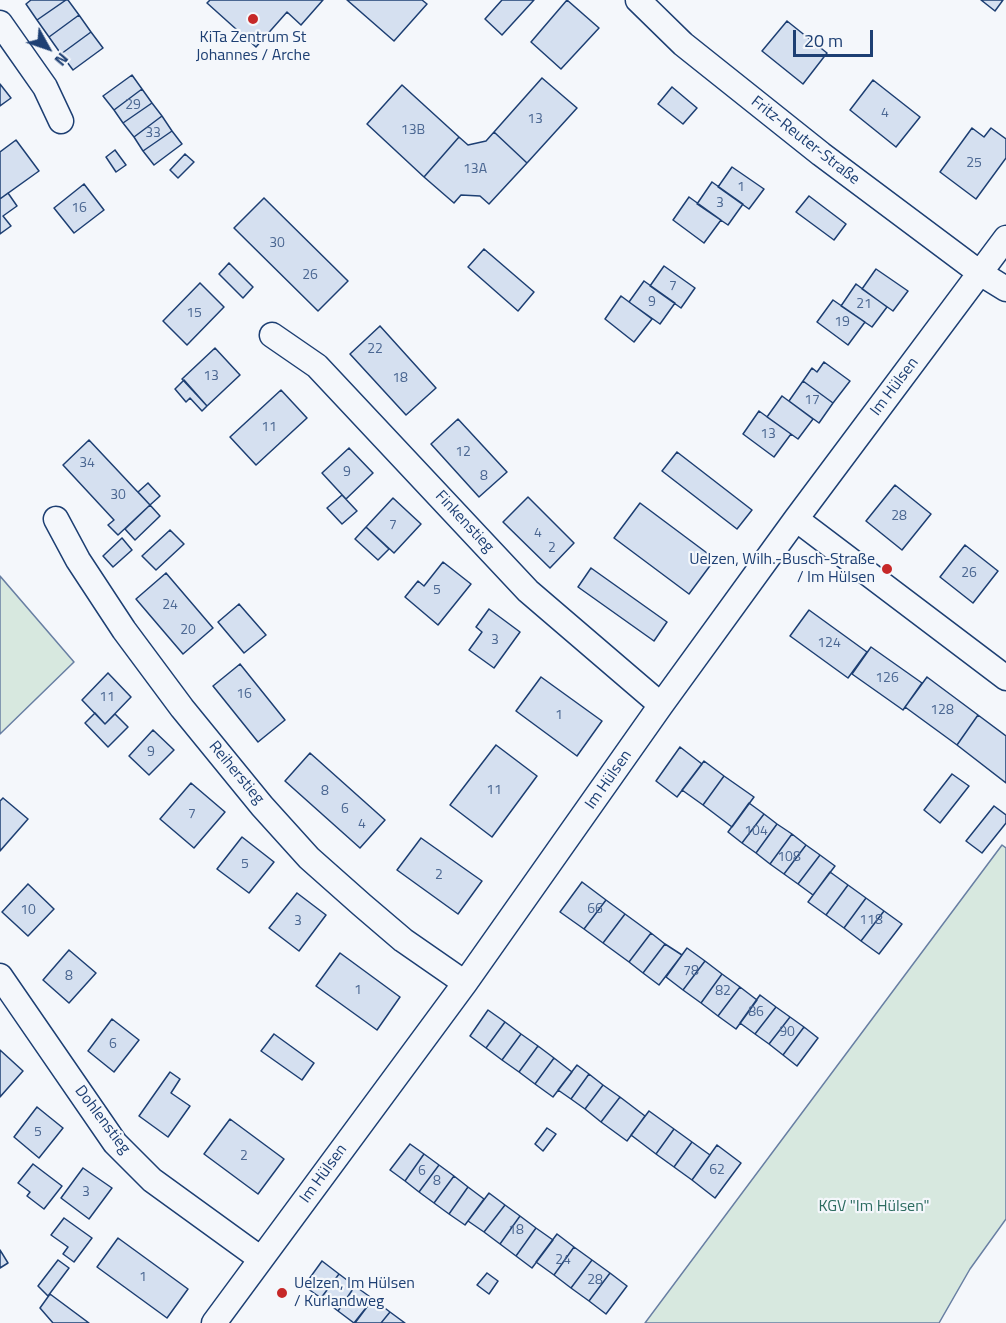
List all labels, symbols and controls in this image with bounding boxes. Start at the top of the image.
marker: KiTa Zentrum St Johannes / Arche [246,12,260,26]
north arrow [18,18,78,78]
scale bar [796,18,876,56]
text: 20 m [804,27,843,54]
place label: KiTa Zentrum St Johannes / Arche [196,28,310,66]
text: N [49,48,75,72]
street label: Fritz-Reuter-Straße [747,93,863,189]
house number: 29 [125,98,141,114]
house number: 4 [881,106,889,122]
house number: 13 [527,112,543,128]
house number: 13B [401,123,425,139]
house number: 33 [145,126,161,142]
house number: 25 [966,156,982,172]
house number: 13A [463,162,487,178]
house number: 1 [737,180,745,196]
house number: 3 [716,196,724,212]
house number: 16 [71,201,87,217]
house number: 30 [269,236,285,252]
house number: 26 [302,268,318,284]
house number: 7 [669,279,677,295]
house number: 9 [648,295,656,311]
house number: 21 [856,297,872,313]
house number: 15 [186,306,202,322]
house number: 19 [834,315,850,331]
house number: 22 [367,342,383,358]
street label: Im Hülsen [867,354,923,420]
house number: 13 [203,369,219,385]
house number: 18 [392,371,408,387]
house number: 17 [804,393,820,409]
house number: 11 [261,420,277,436]
house number: 13 [760,427,776,443]
house number: 12 [455,445,471,461]
house number: 34 [79,456,95,472]
house number: 9 [343,465,351,481]
house number: 8 [480,469,488,485]
street label: Finkenstieg [431,487,497,557]
house number: 30 [110,488,126,504]
house number: 28 [891,509,907,525]
house number: 7 [389,518,397,534]
house number: 4 [534,526,542,542]
house number: 2 [548,541,556,557]
place label: Uelzen, Wilh.-Busch-Straße / Im Hülsen [689,550,875,588]
marker: Uelzen, Wilh.-Busch-Straße / Im Hülsen [880,562,894,576]
house number: 26 [961,566,977,582]
house number: 5 [433,583,441,599]
house number: 24 [162,598,178,614]
house number: 20 [180,623,196,639]
house number: 3 [491,633,499,649]
house number: 124 [817,636,841,652]
house number: 126 [875,671,899,687]
house number: 16 [236,687,252,703]
house number: 11 [99,690,115,706]
house number: 128 [930,703,954,719]
house number: 1 [555,708,563,724]
street label: Reiherstieg [204,738,268,808]
house number: 9 [147,745,155,761]
street label: Im Hülsen [582,747,636,813]
house number: 11 [486,783,502,799]
house number: 8 [321,784,329,800]
house number: 6 [341,802,349,818]
house number: 7 [188,807,196,823]
house number: 4 [358,817,366,833]
house number: 104 [744,824,768,840]
house number: 108 [777,850,801,866]
house number: 5 [241,857,249,873]
house number: 2 [435,868,443,884]
house number: 66 [587,902,603,918]
house number: 10 [20,903,36,919]
house number: 118 [859,913,883,929]
house number: 3 [294,914,302,930]
house number: 78 [683,964,699,980]
house number: 8 [65,969,73,985]
house number: 1 [354,983,362,999]
house number: 82 [715,984,731,1000]
house number: 86 [748,1005,764,1021]
house number: 90 [779,1025,795,1041]
house number: 6 [109,1037,117,1053]
street label: Dohlenstieg [70,1082,134,1158]
house number: 5 [34,1125,42,1141]
street label: Im Hülsen [296,1141,352,1207]
house number: 2 [240,1149,248,1165]
house number: 62 [709,1163,725,1179]
house number: 6 [418,1164,426,1180]
house number: 8 [433,1174,441,1190]
house number: 3 [82,1185,90,1201]
park label: KGV "Im Hülsen" [818,1197,930,1217]
house number: 18 [508,1223,524,1239]
house number: 24 [555,1253,571,1269]
house number: 1 [139,1270,147,1286]
house number: 28 [587,1273,603,1289]
place label: Uelzen, Im Hülsen / Kurlandweg [294,1274,415,1312]
marker: Uelzen, Im Hülsen / Kurlandweg [275,1286,289,1300]

